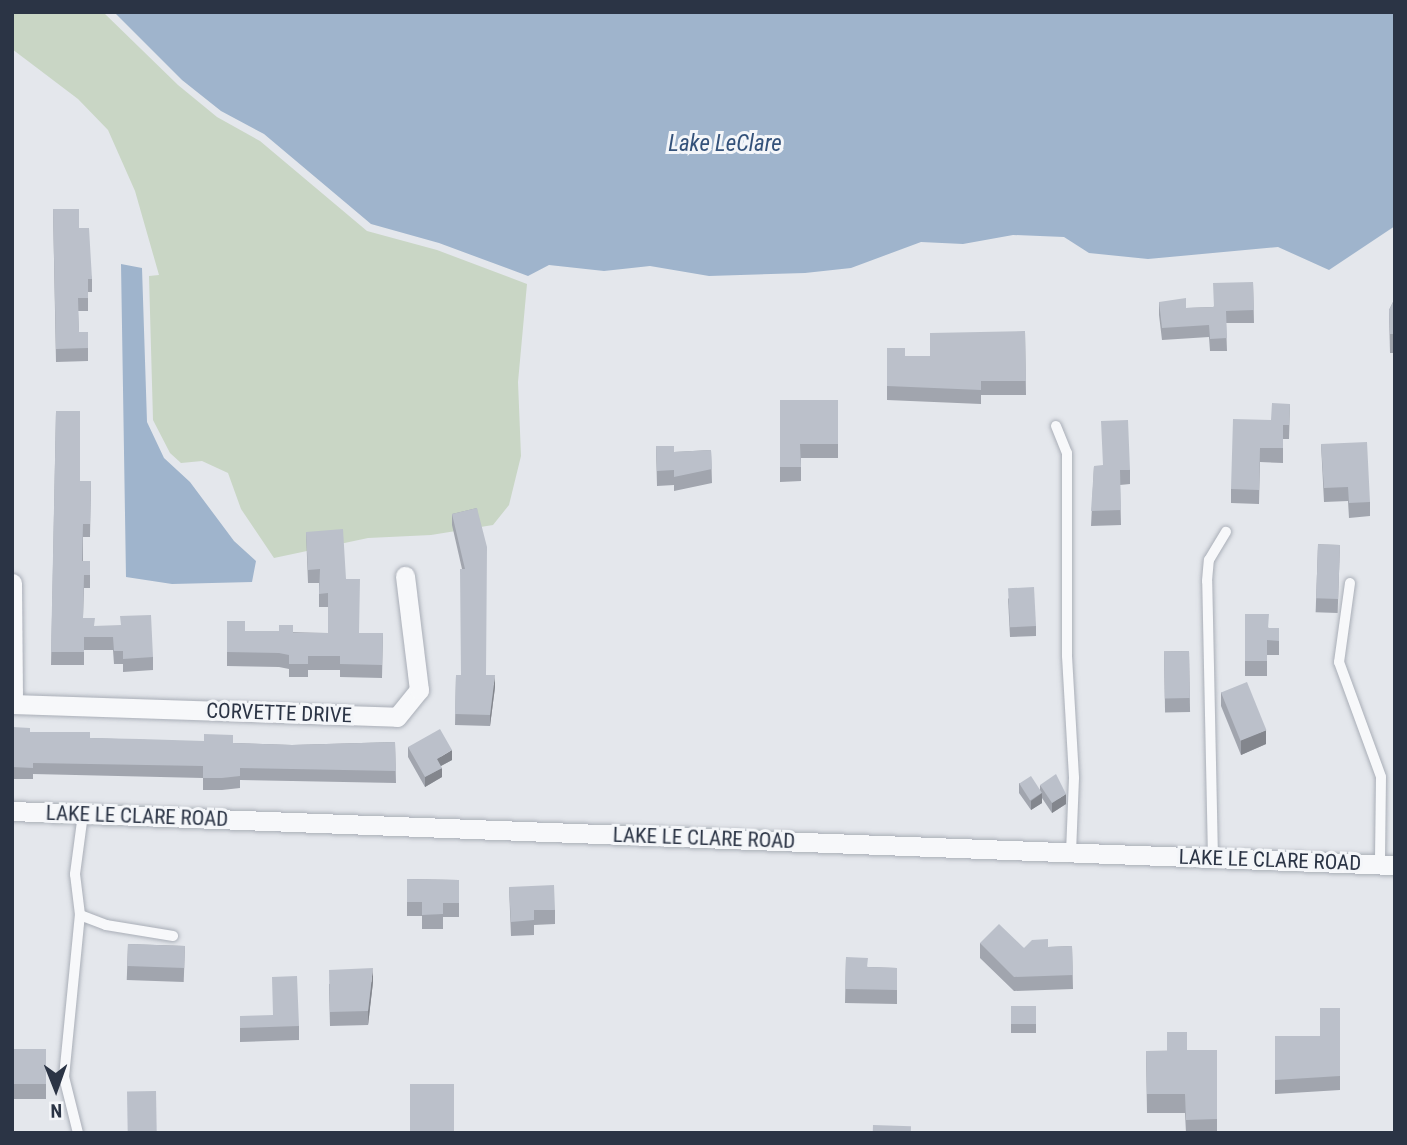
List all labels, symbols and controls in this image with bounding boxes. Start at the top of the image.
water label: Lake LeClare [668,130,782,158]
street label: CORVETTE DRIVE [206,698,352,728]
street label: LAKE LE CLARE ROAD [45,800,229,832]
street label: LAKE LE CLARE ROAD [612,822,796,854]
street label: LAKE LE CLARE ROAD [1178,844,1362,876]
north arrow [21,1054,91,1124]
text: N [50,1099,62,1122]

